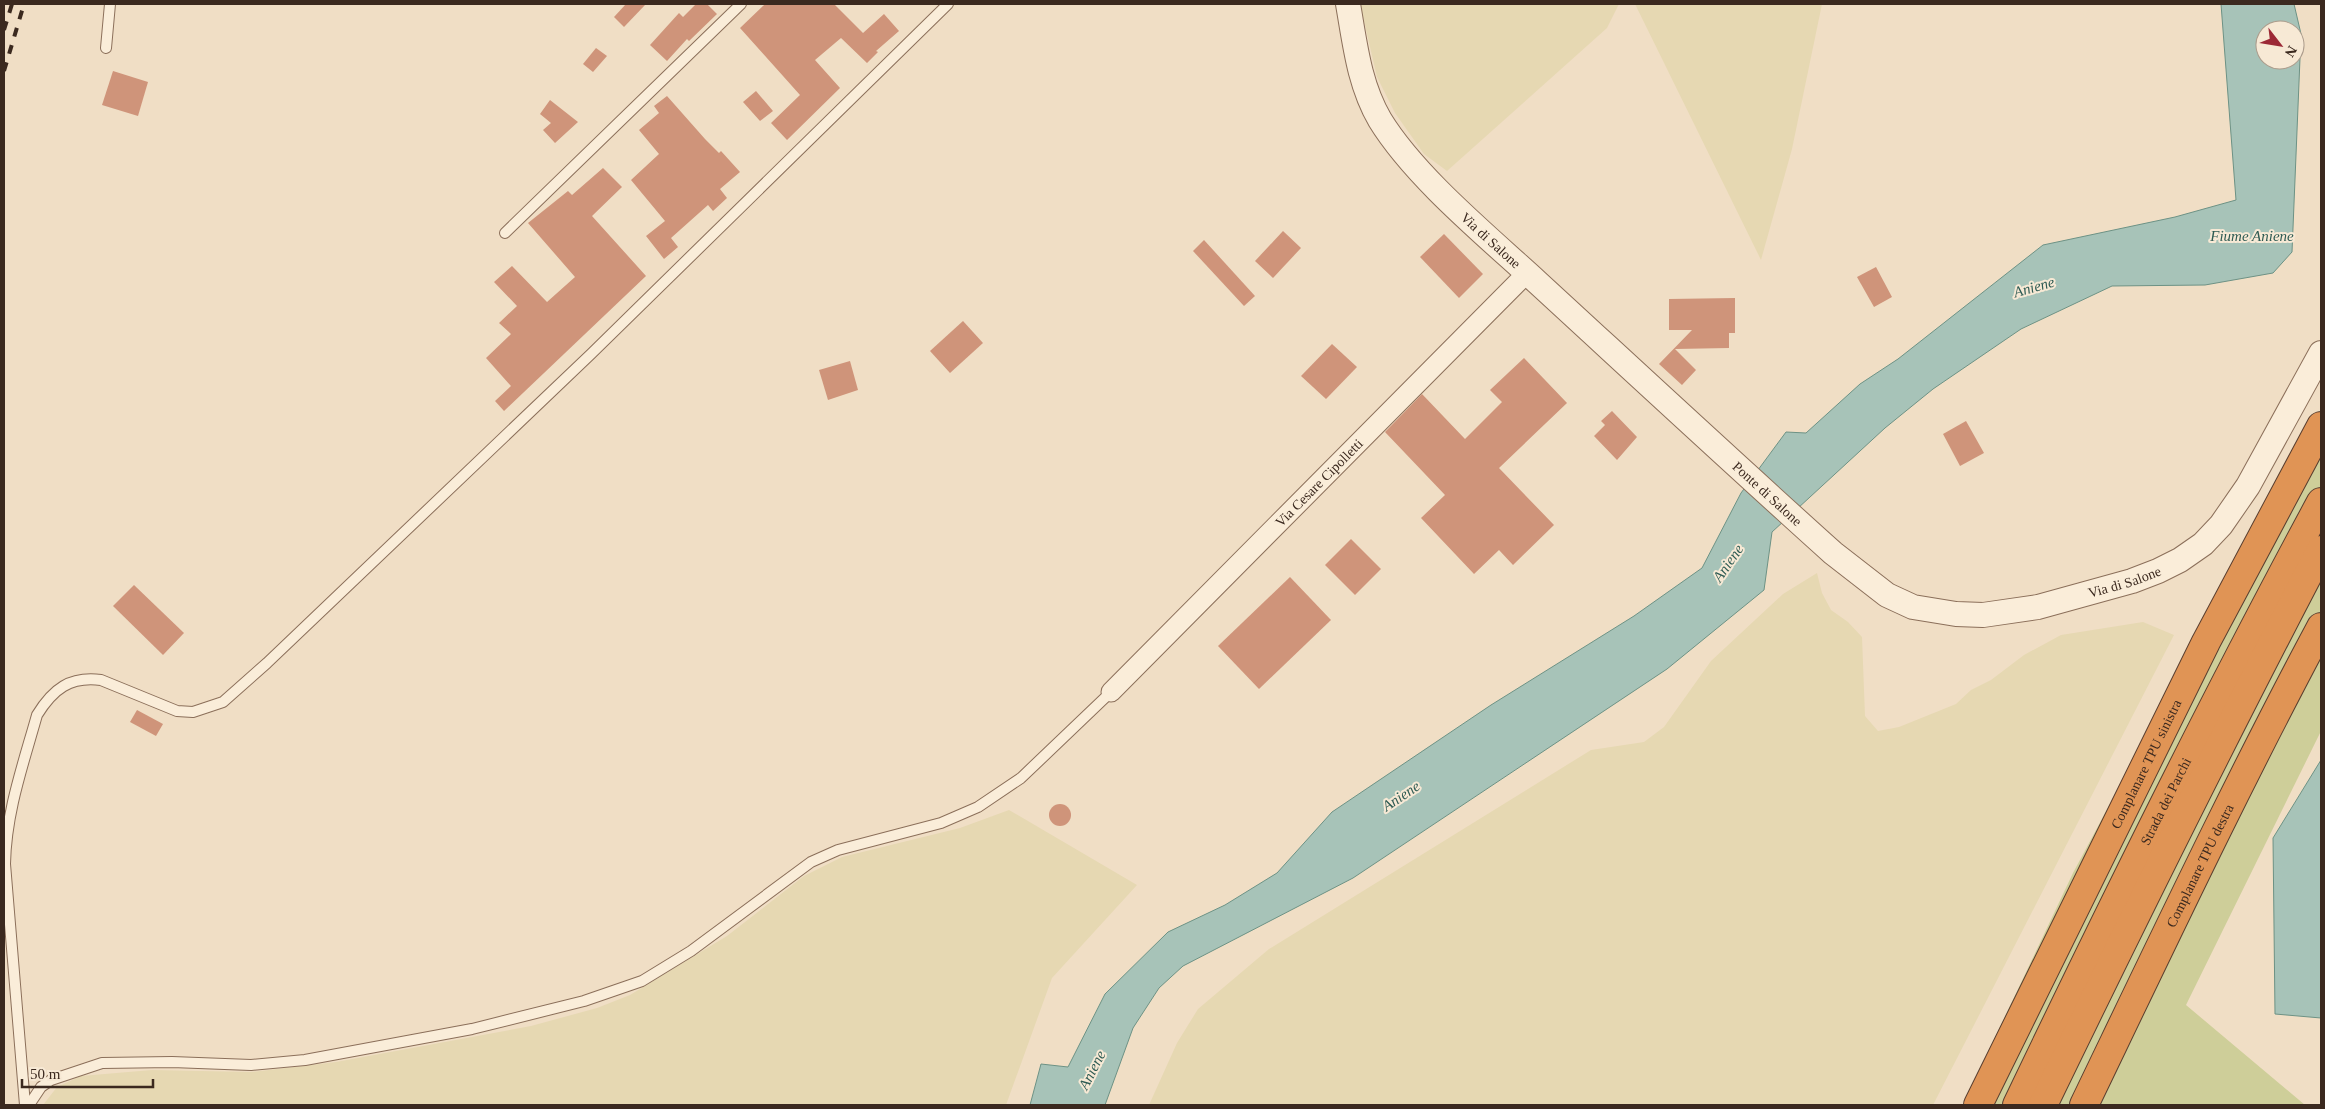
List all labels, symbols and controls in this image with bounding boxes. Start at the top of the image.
north arrow [2255,20,2305,70]
text: N [2282,43,2300,60]
street label: Via di Salone [1458,210,1523,271]
water label: Fiume Aniene [2209,228,2294,244]
water label: Aniene [2011,273,2057,301]
street label: Via Cesare Cipolletti [1273,436,1366,530]
street label: Ponte di Salone [1729,459,1805,529]
water label: Aniene [1709,541,1747,585]
street label: Via di Salone [2087,564,2163,601]
street label: Complanare TPU sinistra [2108,697,2185,831]
street label: Strada dei Parchi [2138,755,2194,848]
water label: Aniene [1378,778,1423,815]
street label: Complanare TPU destra [2164,801,2237,930]
water label: Aniene [1075,1048,1109,1093]
scale bar [22,1056,154,1088]
text: 50 m [30,1066,61,1082]

